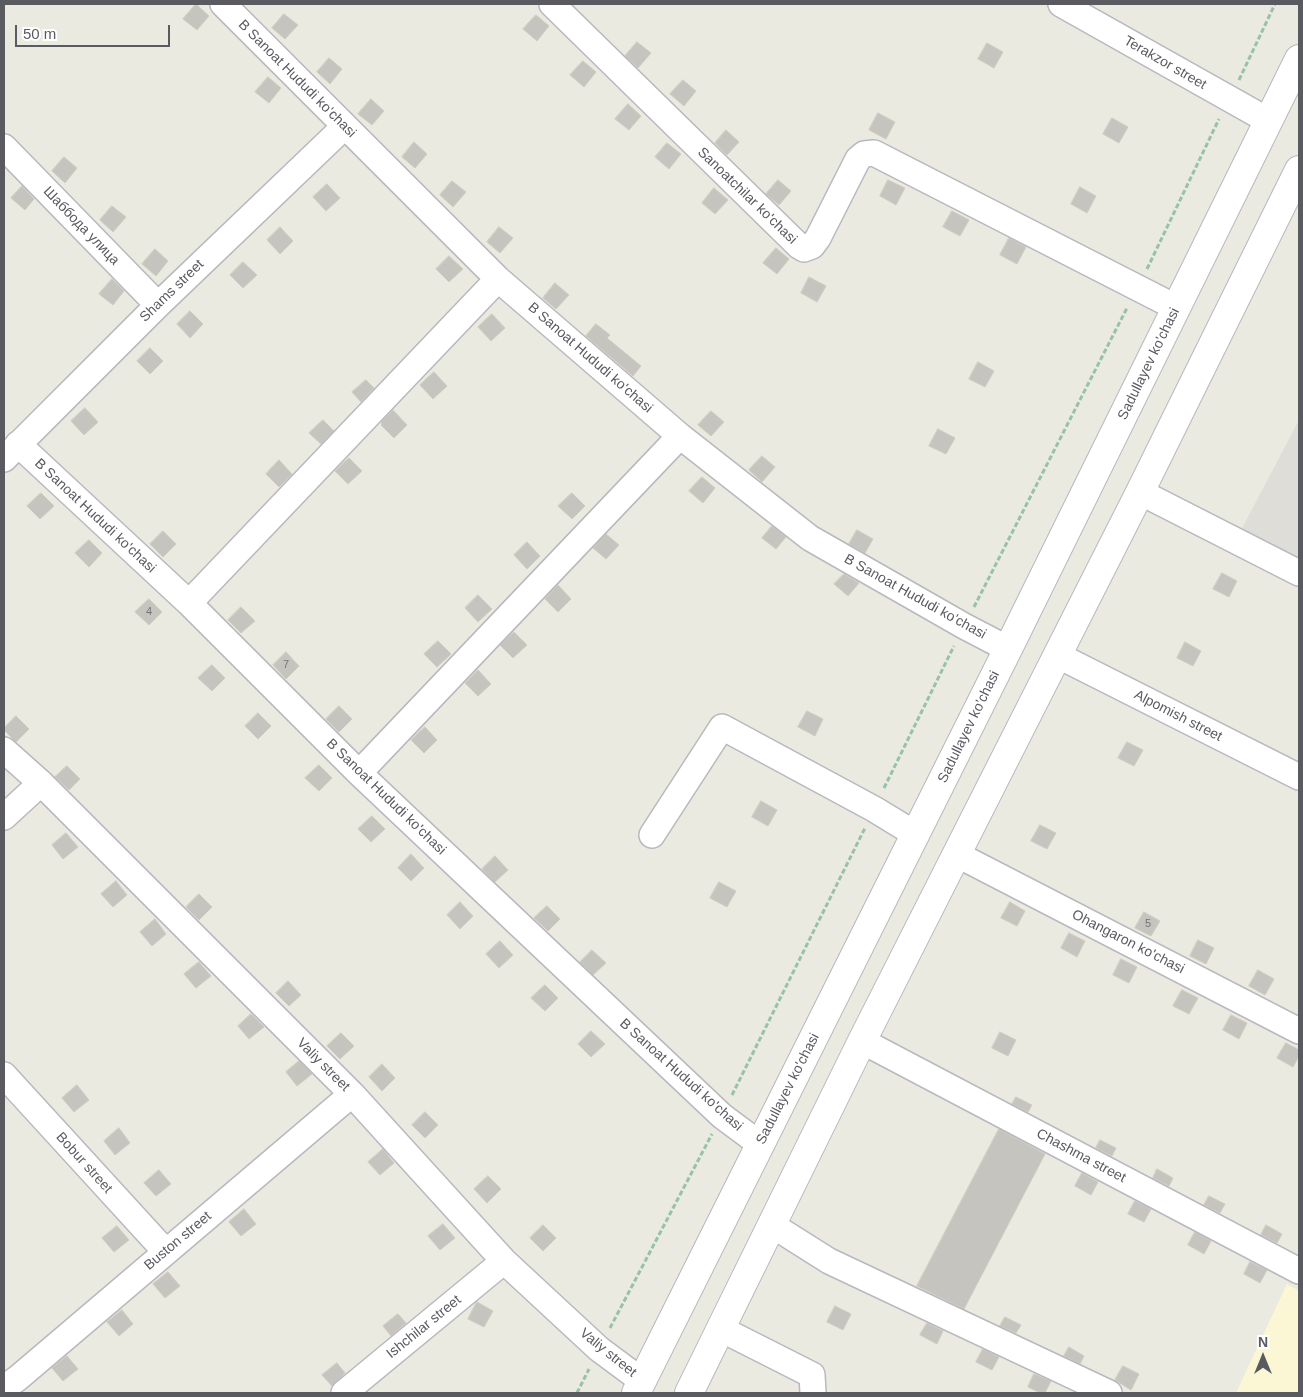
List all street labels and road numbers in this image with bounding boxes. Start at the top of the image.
street label: B Sanoat Hududi ko'chasi [235,17,359,141]
street label: Terakzor street [1121,33,1209,93]
street label: Sanoatchilar ko'chasi [694,144,800,248]
street label: Шаббода улица [39,183,123,269]
street label: Shams street [137,256,207,326]
street label: B Sanoat Hududi ko'chasi [524,299,656,417]
street label: Sadullayev ko'chasi [1115,305,1183,423]
street label: B Sanoat Hududi ko'chasi [31,455,159,577]
street label: B Sanoat Hududi ko'chasi [841,551,989,643]
street label: Sadullayev ko'chasi [935,668,1003,786]
street label: Alpomish street [1131,687,1225,745]
street label: B Sanoat Hududi ko'chasi [323,735,449,859]
street label: Ohangaron ko'chasi [1069,906,1187,978]
street label: B Sanoat Hududi ko'chasi [616,1015,746,1135]
street label: Sadullayev ko'chasi [753,1031,823,1147]
street label: Valiy street [293,1035,353,1095]
street label: Chashma street [1033,1125,1129,1187]
street label: Bobur street [52,1129,116,1197]
street label: Buston street [141,1208,215,1274]
street label: Ishchilar street [383,1292,465,1362]
street label: Valiy street [576,1325,640,1381]

